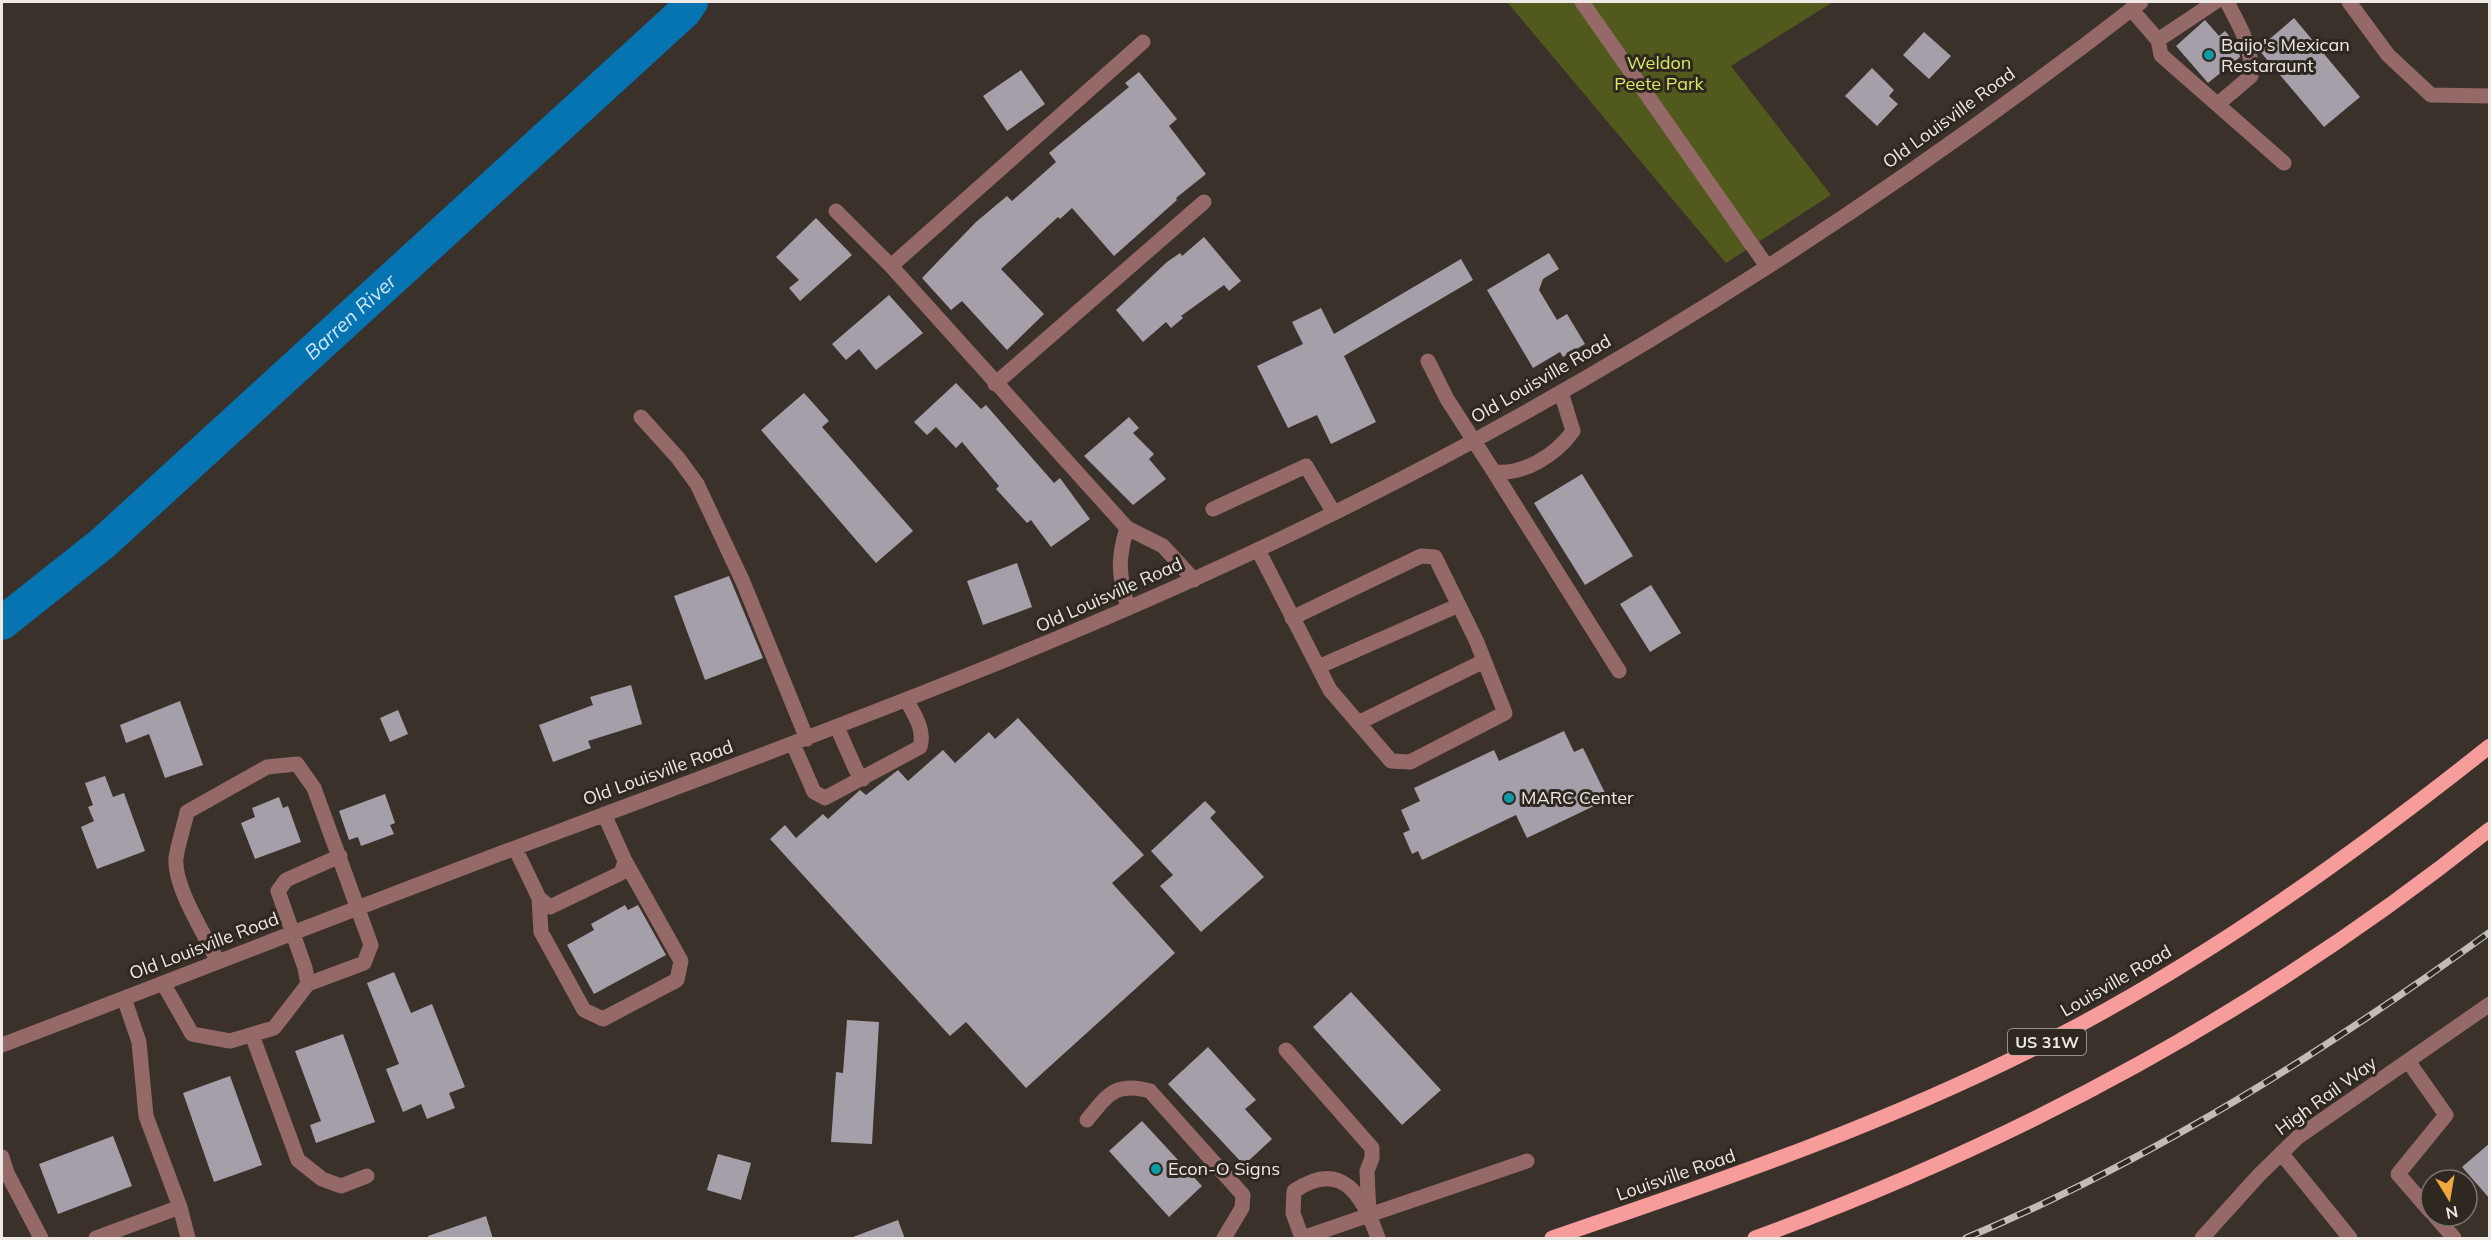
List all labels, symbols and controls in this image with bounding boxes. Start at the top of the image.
place label: Baijo's Mexican Restaraunt [2221,33,2350,77]
marker: Baijo's Mexican Restaraunt [2202,48,2216,62]
park label: Weldon Peete Park [1614,51,1704,95]
street label: Old Louisville Road [1878,62,2019,173]
water label: Barren River [299,268,402,365]
street label: Old Louisville Road [1467,329,1615,428]
street label: Old Louisville Road [1032,552,1186,637]
street label: Old Louisville Road [580,735,736,810]
place label: MARC Center [1521,786,1634,809]
marker: MARC Center [1502,791,1516,805]
street label: Old Louisville Road [126,906,282,985]
street label: Louisville Road [2056,939,2175,1022]
road number: US 31W [2008,1029,2086,1055]
street label: High Rail Way [2270,1051,2381,1140]
street label: Louisville Road [1613,1143,1738,1206]
place label: Econ-O Signs [1168,1157,1280,1180]
marker: Econ-O Signs [1149,1162,1163,1176]
north arrow [2419,1168,2479,1228]
text: N [2444,1202,2460,1224]

